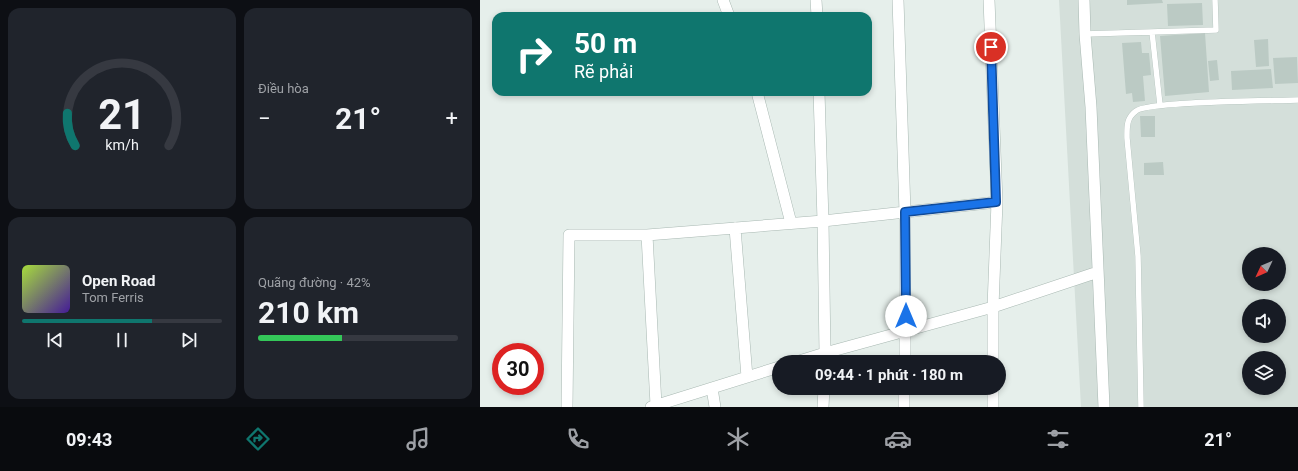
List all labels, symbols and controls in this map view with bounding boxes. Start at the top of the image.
text: 50 m [574,27,637,60]
icon: right [508,28,560,80]
pin [974,30,1008,64]
icon: arrive [980,36,1002,58]
text: Rẽ phải [574,61,633,82]
text: Điều hòa [258,81,309,96]
text: 21 [98,90,146,139]
text: 21° [335,101,381,136]
text: − [258,106,271,131]
text: + [446,106,458,131]
text: km/h [105,137,139,153]
north arrow [1242,247,1286,291]
map controls [1242,247,1286,395]
text: Open Road [82,272,156,290]
text: Quãng đường · 42% [258,275,371,290]
text: Tom Ferris [82,290,144,305]
text: 210 km [258,295,359,330]
position arrow [885,295,927,337]
button: sound [1242,299,1286,343]
icon: previous [44,329,66,351]
icon: pause [111,329,133,351]
icon: next [178,329,200,351]
speed limit sign: 30 [492,343,544,395]
button: layers [1242,351,1286,395]
text: 09:44 · 1 phút · 180 m [815,366,963,384]
icon: directions [244,425,272,453]
icon: music [404,425,432,453]
icon: phone [564,425,592,453]
icon: climate [724,425,752,453]
icon: car [884,425,912,453]
icon: filters [1044,425,1072,453]
text: 09:43 [66,429,112,450]
text: 21° [1204,429,1232,450]

